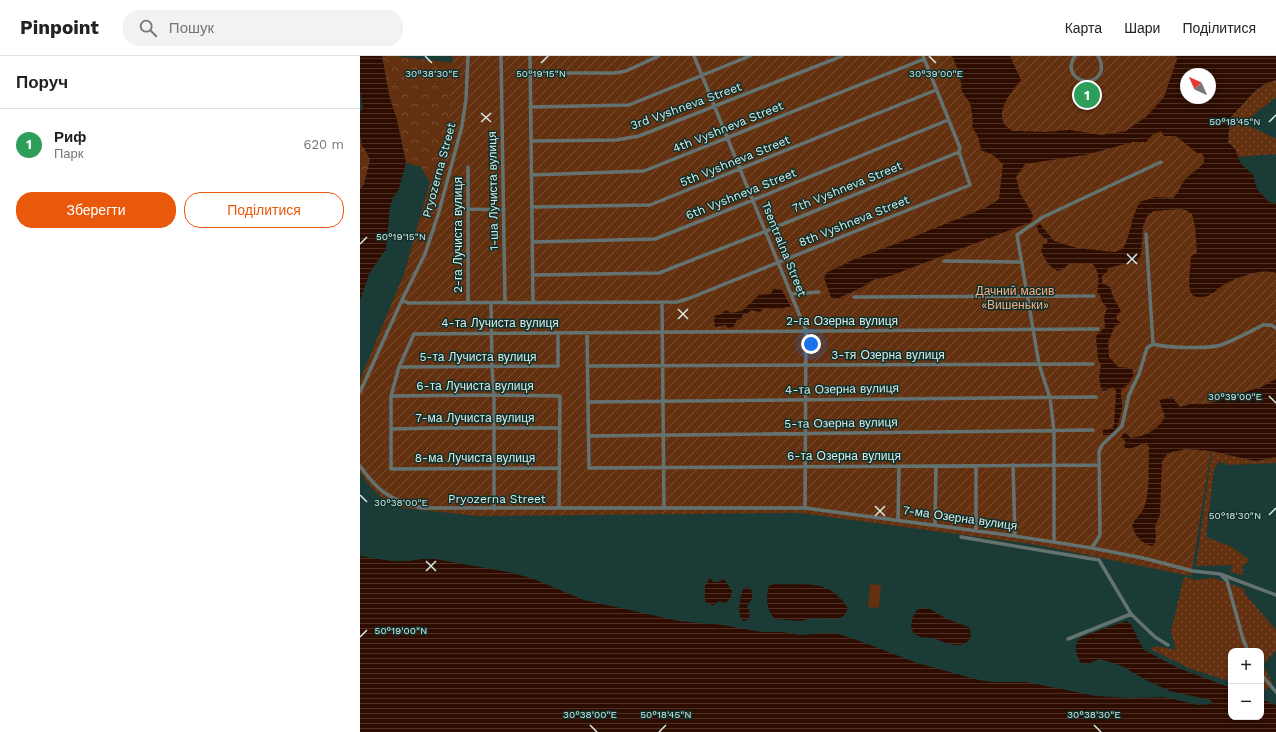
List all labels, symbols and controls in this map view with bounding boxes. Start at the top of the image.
search box [123,10,403,46]
text: Pinpoint [20,16,99,39]
icon: search [137,17,159,39]
text: Пошук [169,19,214,37]
text: Карта [1065,20,1102,36]
text: Шари [1124,20,1160,36]
text: Поділитися [1182,20,1256,36]
text: 30°38'30"E [405,68,459,79]
text: 50°19'15"N [516,68,566,79]
text: 30°39'00"E [909,68,963,79]
north arrow [1180,68,1216,104]
text: Поруч [16,72,68,92]
street label: 3rd Vyshneva Street [628,79,744,133]
pin: 1 [1074,80,1100,110]
street label: 4th Vyshneva Street [671,98,785,156]
text: 50°18'45"N [1209,116,1261,127]
street label: Pryozerna Street [420,121,458,219]
text: Риф [54,128,86,146]
street label: 1-ша Лучиста вулиця [485,131,501,251]
street label: 5th Vyshneva Street [678,132,792,190]
text: 1 [26,137,32,152]
text: 620 m [304,137,344,152]
text: Парк [54,146,84,161]
street label: 7th Vyshneva Street [790,159,904,215]
street label: 6th Vyshneva Street [684,165,798,223]
street label: 2-га Лучиста вулиця [451,177,465,293]
button: Зберегти [16,192,176,228]
button: Поділитися [184,192,344,228]
street label: 8th Vyshneva Street [797,192,911,250]
street label: Tsentralna Street [759,200,809,298]
text: 50°19'15"N [376,231,426,242]
park label: Дачний масив «Вишеньки» [976,284,1054,312]
street label: 2-га Озерна вулиця [786,314,898,328]
street label: 4-та Лучиста вулиця [441,316,559,330]
your location [801,334,821,354]
street label: 3-тя Озерна вулиця [831,348,945,362]
street label: 5-та Лучиста вулиця [419,350,537,364]
street label: 6-та Лучиста вулиця [416,379,534,393]
street label: 4-та Озерна вулиця [785,381,899,397]
text: 30°39'00"E [1208,391,1262,402]
street label: 7-ма Лучиста вулиця [415,411,535,425]
street label: 5-та Озерна вулиця [784,415,898,431]
street label: 6-та Озерна вулиця [787,449,901,463]
street label: 8-ма Лучиста вулиця [415,451,535,465]
street label: Pryozerna Street [448,492,546,506]
text: 30°38'00"E [374,497,428,508]
street label: 7-ма Озерна вулиця [902,503,1018,533]
text: 50°18'30"N [1209,510,1261,521]
text: 50°19'00"N [375,625,427,636]
map controls [1228,648,1264,720]
button: + [1228,648,1264,684]
button: − [1228,684,1264,720]
text: 30°38'00"E [563,709,617,720]
text: 50°18'45"N [640,709,692,720]
text: 30°38'30"E [1067,709,1121,720]

